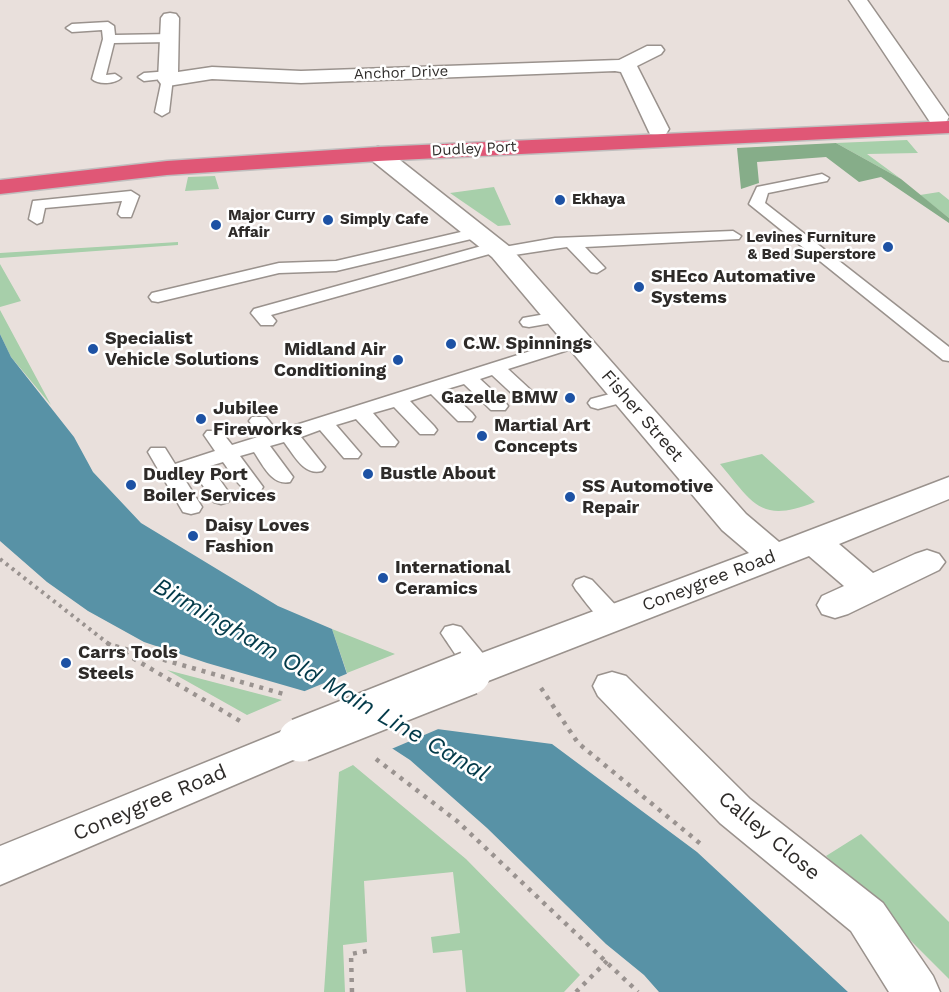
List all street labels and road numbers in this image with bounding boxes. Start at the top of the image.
street label: Anchor Drive [354,62,448,84]
street label: Dudley Port [431,138,517,160]
street label: Fisher Street [596,366,688,466]
street label: Coneygree Road [639,546,779,616]
street label: Coneygree Road [69,759,231,847]
street label: Calley Close [713,786,825,886]

